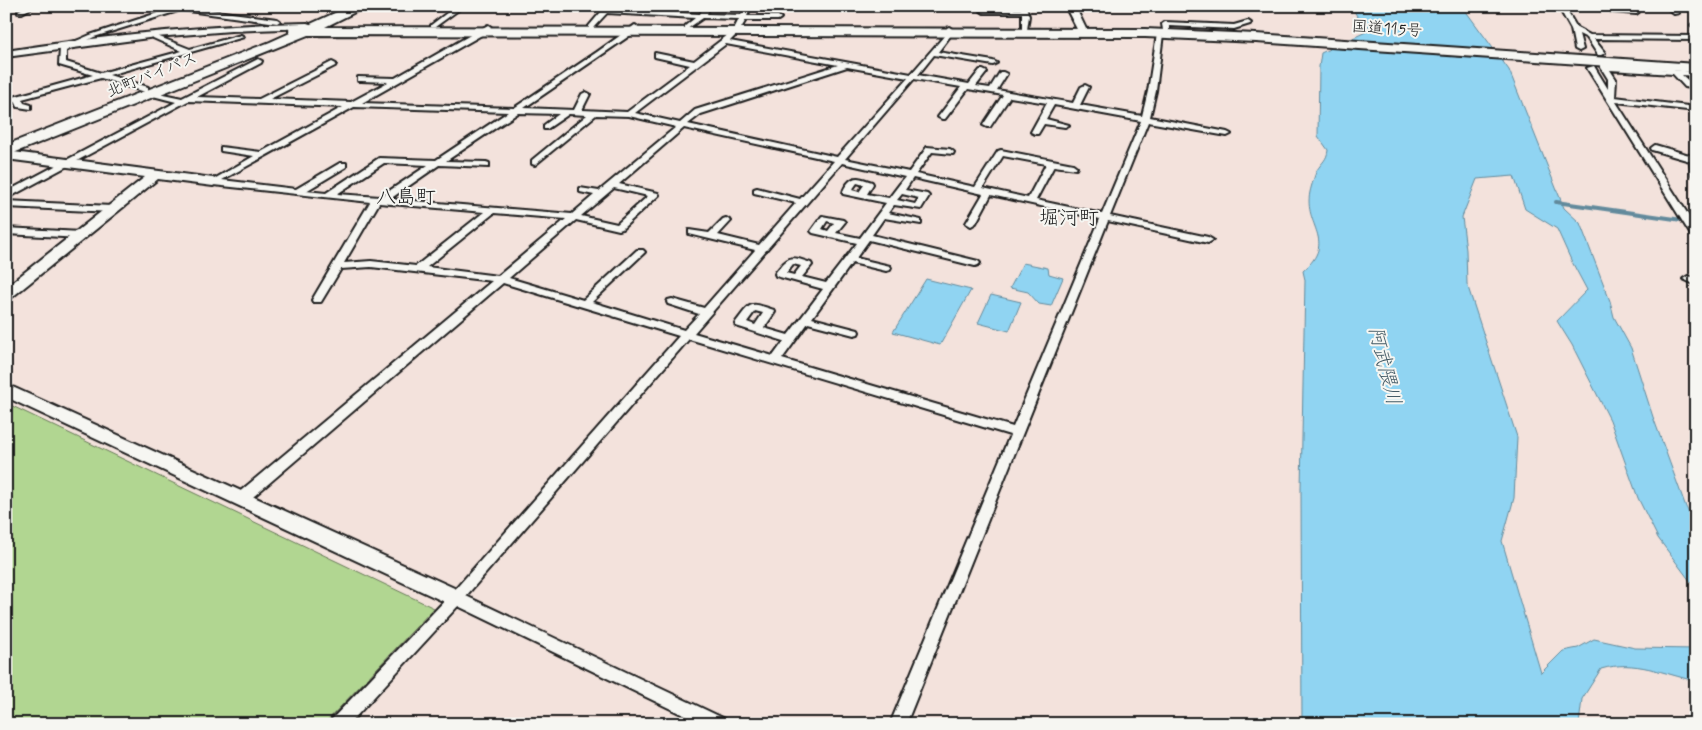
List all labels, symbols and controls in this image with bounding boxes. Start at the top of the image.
street label: 国道115号 [1351,16,1423,42]
street label: 北町バイパス [104,47,200,103]
district label: 八島町 [376,184,436,211]
district label: 堀河町 [1039,205,1099,232]
water label: 阿武隈川 [1361,324,1407,408]

